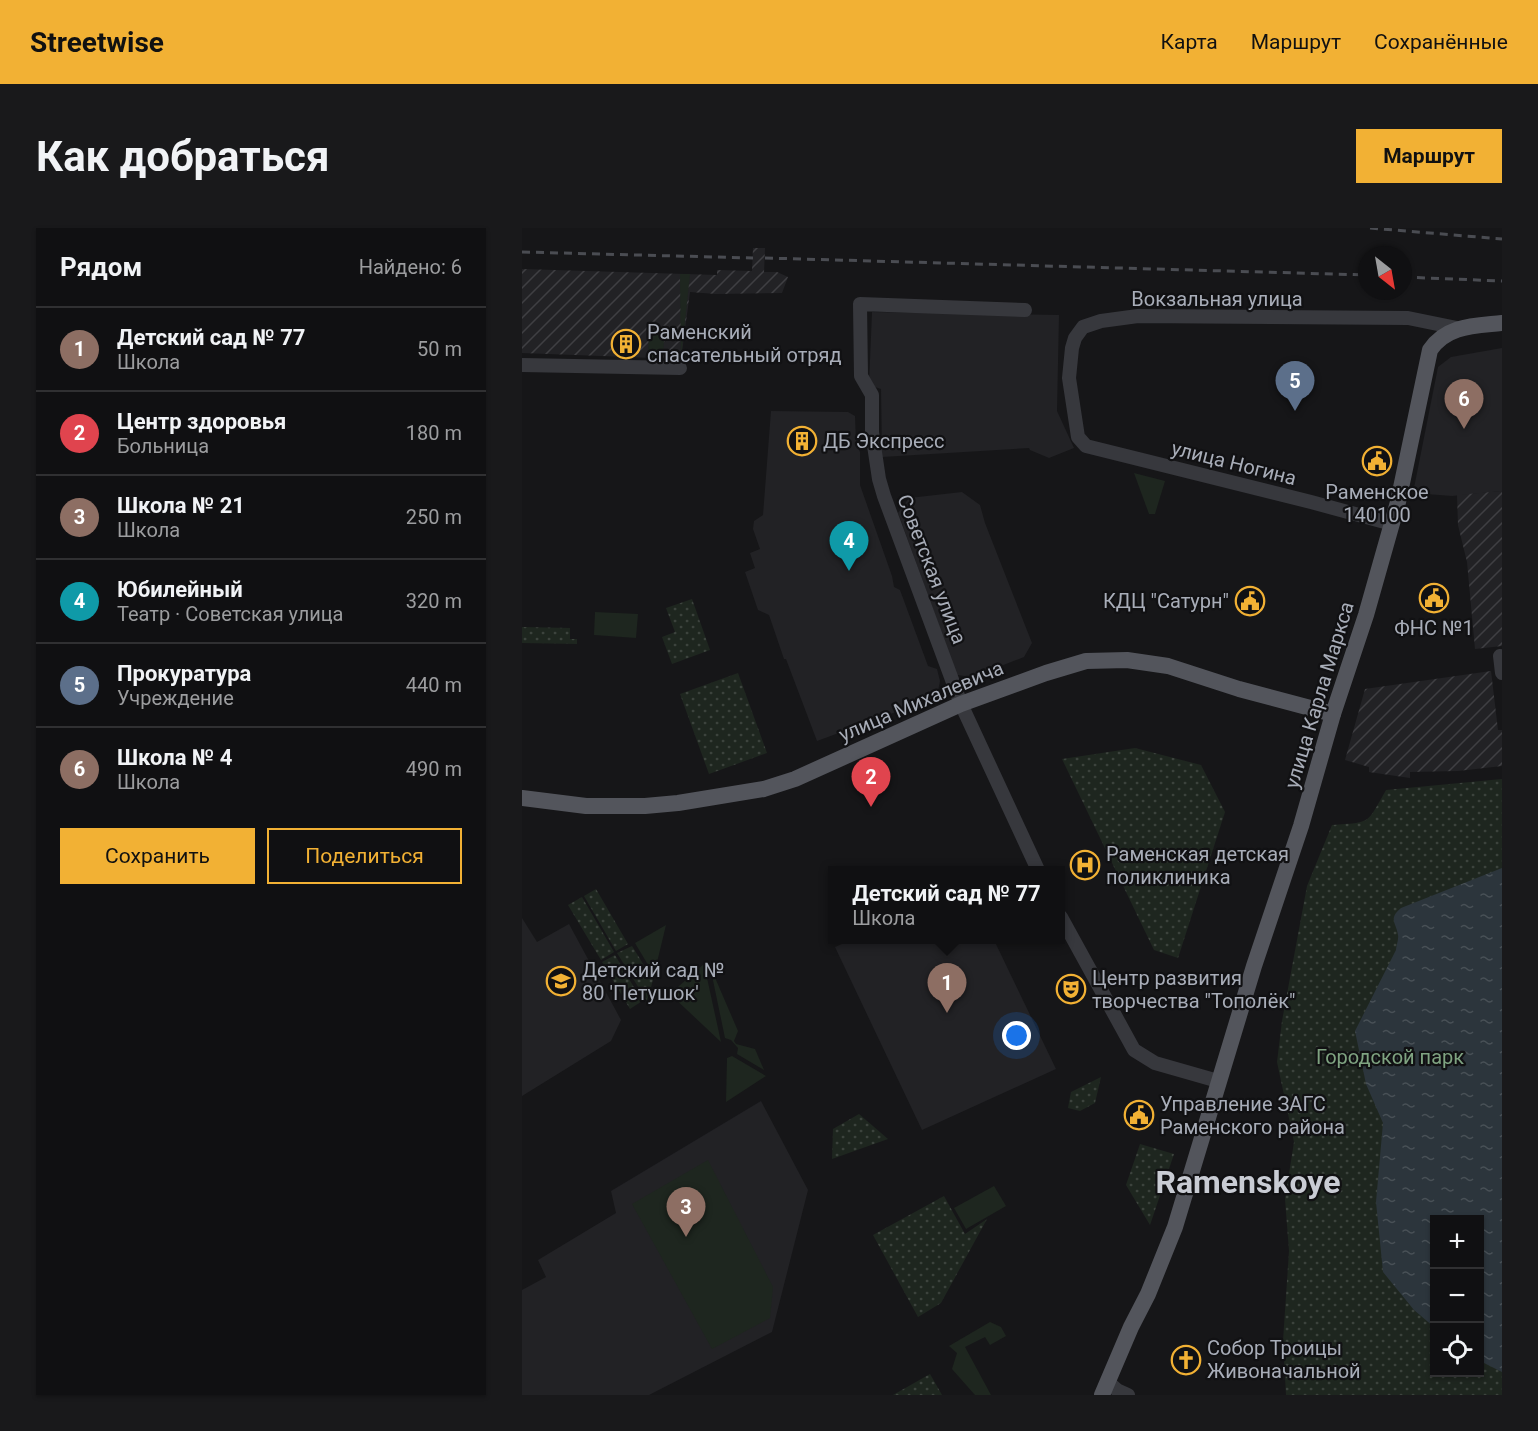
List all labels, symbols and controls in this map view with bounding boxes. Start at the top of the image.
text: Streetwise [30,26,164,59]
text: Карта [1161,30,1218,54]
text: Маршрут [1251,30,1341,54]
text: Сохранённые [1374,30,1508,54]
button: Маршрут [1356,129,1502,183]
text: Как добраться [36,132,330,181]
north arrow [1358,246,1412,300]
text: Рядом [60,252,142,282]
text: Найдено: 6 [359,255,462,279]
street label: Вокзальная улица [1131,287,1303,311]
place label: Раменский спасательный отряд [647,320,842,367]
text: Детский сад № 77 [117,325,305,350]
building icon: Раменский спасательный отряд [610,328,642,360]
text: 1 [74,337,85,361]
text: 50 m [417,337,462,361]
text: Школа [117,350,180,374]
pin: 5 [1276,362,1314,411]
pin: 6 [1444,380,1484,429]
text: Центр здоровья [117,409,286,434]
text: 2 [74,421,85,445]
text: 180 m [406,421,462,445]
building icon: ДБ Экспресс [786,425,818,457]
place label: ДБ Экспресс [823,429,945,453]
text: Больница [117,434,209,458]
street label: улица Ногина [1169,436,1299,490]
public building icon: Раменское 140100 [1361,445,1393,477]
place label: Раменское 140100 [1325,480,1429,527]
street label: Советская улица [892,491,972,647]
text: Школа № 21 [117,493,245,518]
text: 3 [74,505,85,529]
text: 250 m [406,505,462,529]
text: Школа [117,518,180,542]
pin: 4 [830,522,868,571]
text: Юбилейный [117,577,243,602]
public building icon: ФНС №1 [1418,582,1450,614]
public building icon: КДЦ "Сатурн" [1234,585,1266,617]
text: 4 [74,589,85,613]
text: 320 m [406,589,462,613]
place label: КДЦ "Сатурн" [1103,589,1229,613]
street label: улица Карла Маркса [1279,599,1359,791]
text: Театр · Советская улица [117,602,343,626]
place label: ФНС №1 [1394,616,1474,640]
street label: улица Михалевича [835,655,1007,747]
text: Прокуратура [117,661,251,686]
text: 5 [74,673,85,697]
text: 440 m [406,673,462,697]
text: Учреждение [117,686,234,710]
text: Школа № 4 [117,745,232,770]
text: 6 [74,757,85,781]
text: 490 m [406,757,462,781]
pin: 2 [852,758,890,807]
text: Школа [117,770,180,794]
button: Сохранить [60,828,255,884]
button: Поделиться [267,828,462,884]
place label: Раменская детская поликлиника [1106,842,1289,889]
hospital icon: Раменская детская поликлиника [1069,849,1101,881]
popup [828,866,1065,944]
text: Детский сад № 77 [852,881,1041,906]
text: Школа [852,906,915,930]
place label: Детский сад № 80 'Петушок' [582,958,725,1005]
pin: 1 [928,964,966,1013]
school or university icon: Детский сад № 80 'Петушок' [545,965,577,997]
place label: Центр развития творчества "Тополёк" [1092,966,1296,1013]
theatre icon: Центр развития творчества "Тополёк" [1055,973,1087,1005]
your location [1002,1021,1031,1050]
park label: Городской парк [1316,1045,1464,1069]
place label: Управление ЗАГС Раменского района [1160,1092,1345,1139]
public building icon: Управление ЗАГС Раменского района [1123,1099,1155,1131]
district label: Ramenskoye [1155,1163,1341,1201]
pin: 3 [666,1188,706,1237]
map controls [1430,1215,1484,1377]
button: + [1430,1215,1484,1269]
button: − [1430,1269,1484,1323]
button: locate [1430,1323,1484,1377]
place label: Собор Троицы Живоначальной [1207,1336,1361,1383]
church icon: Собор Троицы Живоначальной [1170,1344,1202,1376]

